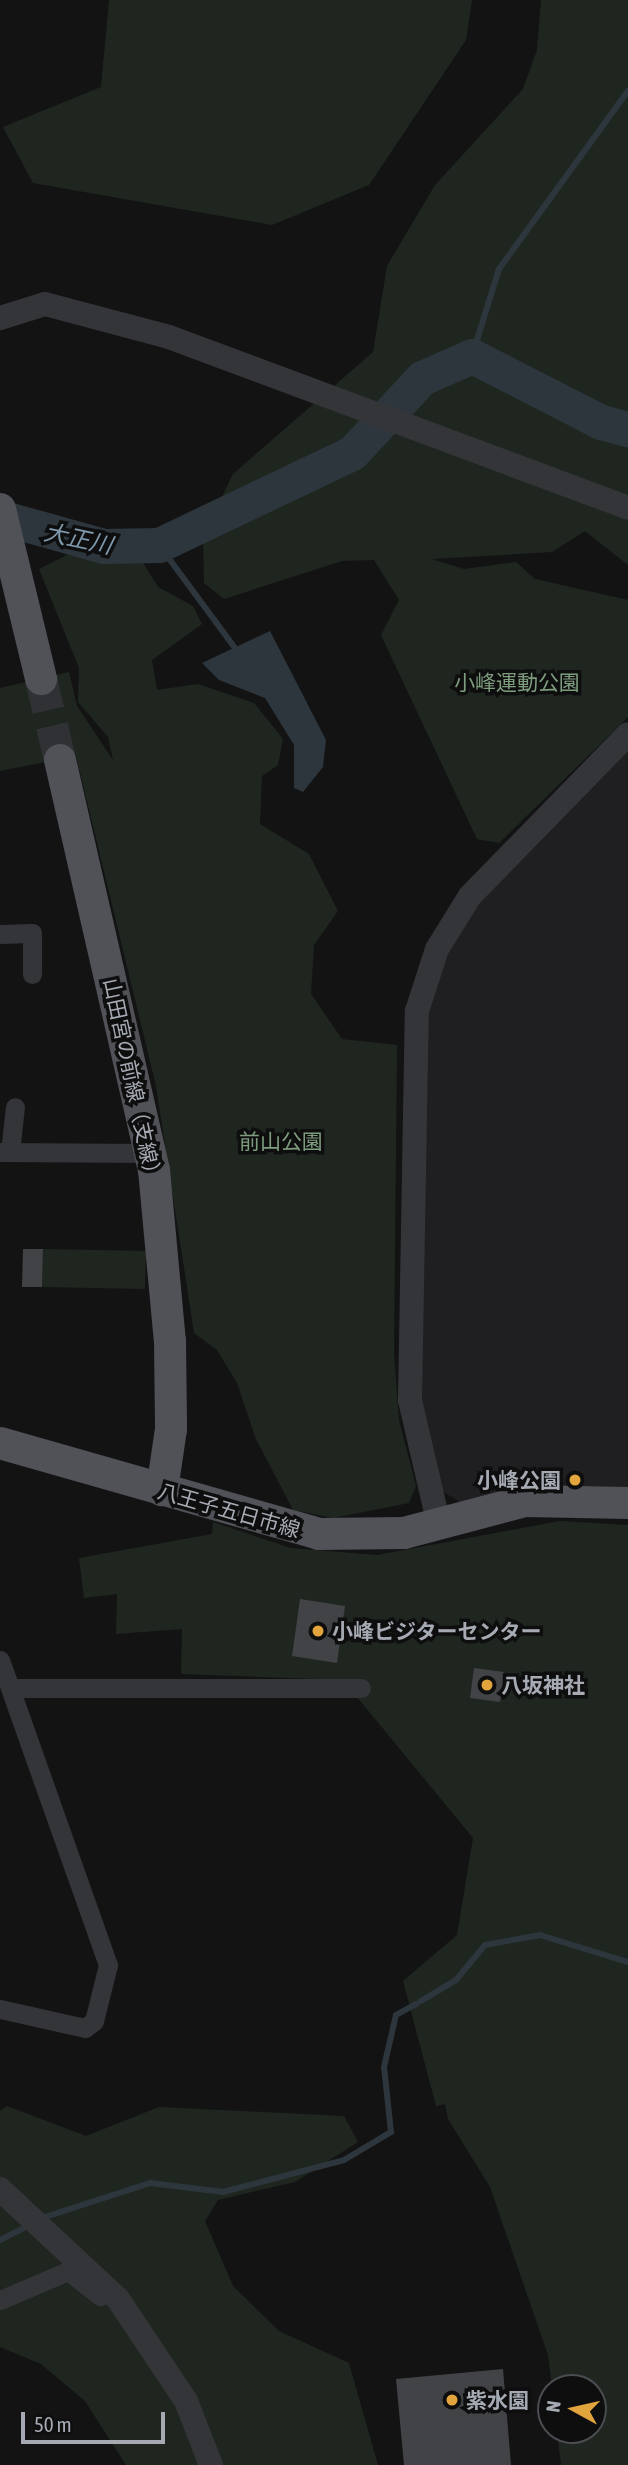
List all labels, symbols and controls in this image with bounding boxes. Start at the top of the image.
water label: 大正川 [41,518,115,560]
park label: 小峰運動公園 [454,669,580,695]
street label: 山田宮の前線（支線） [99,976,167,1186]
park label: 前山公園 [239,1128,323,1154]
place label: 小峰公園 [477,1467,561,1493]
marker: 小峰公園 [567,1472,583,1488]
street label: 八王子五日市線 [155,1478,303,1542]
place label: 小峰ビジターセンター [332,1618,542,1644]
marker: 小峰ビジターセンター [310,1623,326,1639]
place label: 八坂神社 [501,1672,585,1698]
marker: 八坂神社 [479,1677,495,1693]
north arrow [537,2374,607,2444]
place label: 紫水園 [466,2387,529,2413]
marker: 紫水園 [444,2392,460,2408]
scale bar [24,2398,168,2442]
text: N [542,2399,565,2413]
text: 50 m [34,2412,72,2436]

